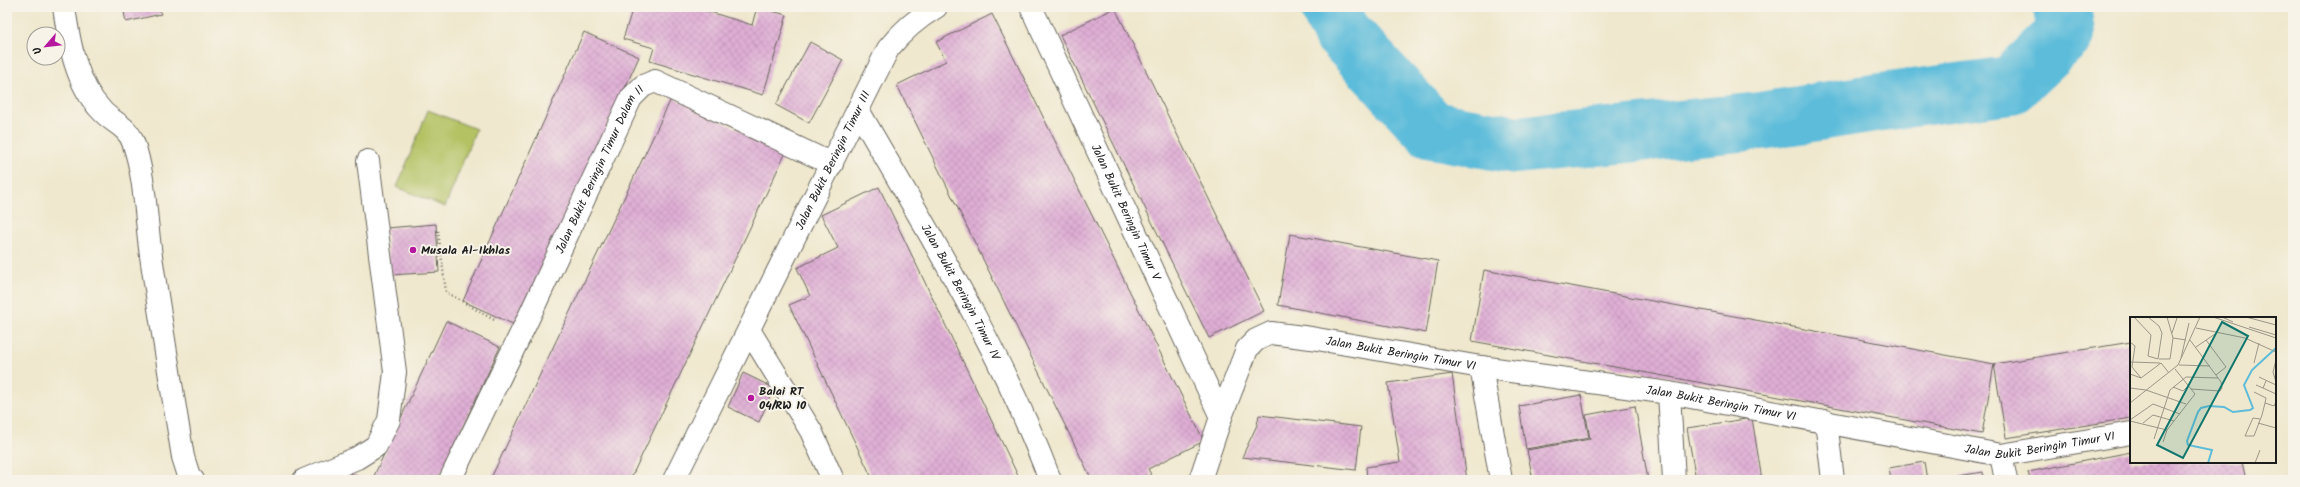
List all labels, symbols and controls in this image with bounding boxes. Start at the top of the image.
north arrow [26,26,66,66]
text: U [28,43,48,57]
street label: Jalan Bukit Beringin Timur Dalam II [550,80,649,257]
street label: Jalan Bukit Beringin Timur III [790,87,875,233]
street label: Jalan Bukit Beringin Timur V [1086,141,1167,285]
street label: Jalan Bukit Beringin Timur IV [916,220,1006,365]
place label: Musala Al-Ikhlas [421,241,510,260]
marker: Musala Al-Ikhlas [408,245,418,255]
inset map [2130,317,2276,463]
street label: Jalan Bukit Beringin Timur VI [1324,331,1478,376]
street label: Jalan Bukit Beringin Timur VI [1645,380,1798,426]
place label: Balai RT 04/RW 10 [759,382,807,415]
marker: Balai RT 04/RW 10 [746,393,756,403]
street label: Jalan Bukit Beringin Timur VI [1963,426,2117,465]

